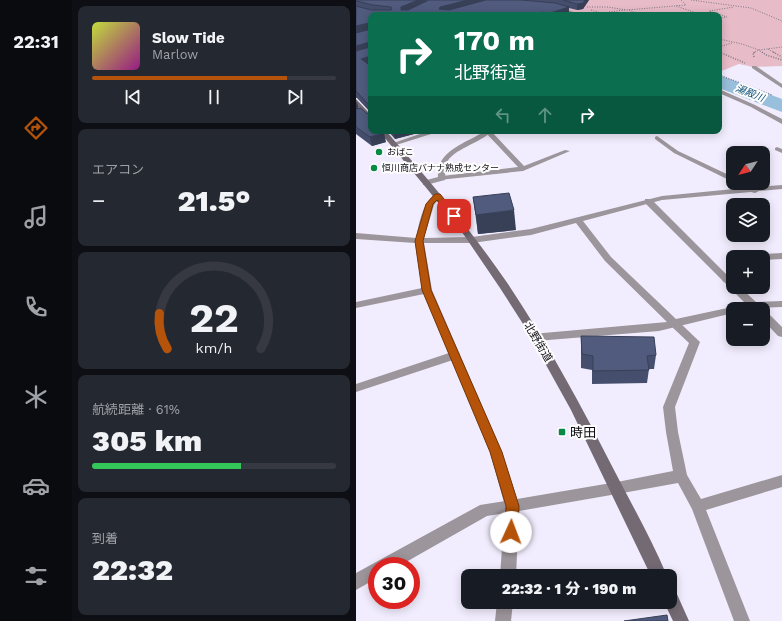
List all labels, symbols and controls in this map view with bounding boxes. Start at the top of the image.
text: 170 m [454,24,535,57]
icon: right [388,28,440,80]
text: Slow Tide [152,29,225,47]
text: 22:31 [13,31,59,52]
text: Marlow [152,47,198,62]
text: 北野街道 [454,62,526,83]
water label: 湯殿川 [734,82,767,104]
icon: previous [122,86,144,108]
icon: pause [203,86,225,108]
icon: next [284,86,306,108]
icon: left [492,104,514,126]
icon: ahead [534,104,556,126]
icon: right [576,104,598,126]
icon: directions [22,114,50,142]
north arrow [726,146,770,190]
map controls [726,146,770,346]
marker: おばこ [374,147,384,157]
place label: おばこ [387,147,414,157]
text: エアコン [92,162,144,177]
marker: 恒川商店バナナ熟成センター [369,163,379,173]
place label: 恒川商店バナナ熟成センター [382,163,499,173]
text: 21.5° [177,183,251,218]
text: − [92,188,105,213]
text: + [323,188,336,213]
button: layers [726,198,770,242]
pin [437,199,471,233]
icon: music [22,203,50,231]
icon: arrive [443,205,465,227]
button: + [726,250,770,294]
text: 22 [189,292,239,341]
icon: phone [22,293,50,321]
button: − [726,302,770,346]
street label: 北野街道 [521,320,555,364]
text: km/h [196,339,232,355]
icon: climate [22,383,50,411]
text: 航続距離 · 61% [92,402,180,417]
text: 305 km [92,423,202,458]
place label: 時田 [570,425,596,440]
marker: 時田 [557,427,567,437]
icon: car [22,472,50,500]
position arrow [490,511,532,553]
text: 到着 [92,531,118,546]
text: 22:32 [92,552,173,587]
speed limit sign: 30 [368,557,420,609]
icon: filters [22,562,50,590]
text: 22:32 · 1 分 · 190 m [502,580,636,598]

